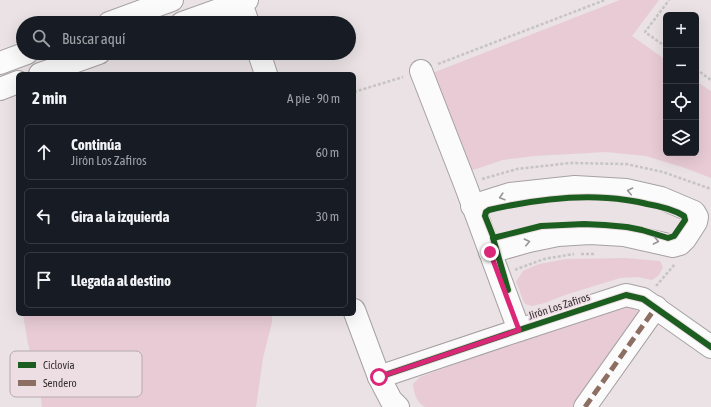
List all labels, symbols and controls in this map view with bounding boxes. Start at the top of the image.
map controls [663,12,699,156]
button: + [663,12,699,48]
search box [16,16,356,60]
icon: search [30,27,52,49]
text: Buscar aquí [62,30,125,47]
button: − [663,48,699,84]
button: locate [663,84,699,120]
text: 2 min [32,88,67,108]
text: A pie · 90 m [287,91,340,106]
button: layers [663,120,699,156]
text: Continúa [71,136,121,153]
icon: ahead [33,141,55,163]
text: 60 m [316,145,339,160]
text: Jirón Los Zafiros [71,153,147,168]
one-way arrow [627,188,634,196]
one-way arrow [498,192,505,201]
icon: left [33,205,55,227]
text: Gira a la izquierda [71,208,169,225]
text: 30 m [316,209,339,224]
one-way arrow [653,237,659,245]
one-way arrow [524,238,531,246]
route end [481,243,499,261]
icon: arrive [33,269,55,291]
text: Llegada al destino [71,272,171,289]
street label: Jirón Los Zafiros [527,290,591,322]
legend [10,351,142,397]
text: Ciclovía [43,359,75,371]
route start [370,368,388,386]
text: Sendero [43,377,77,389]

